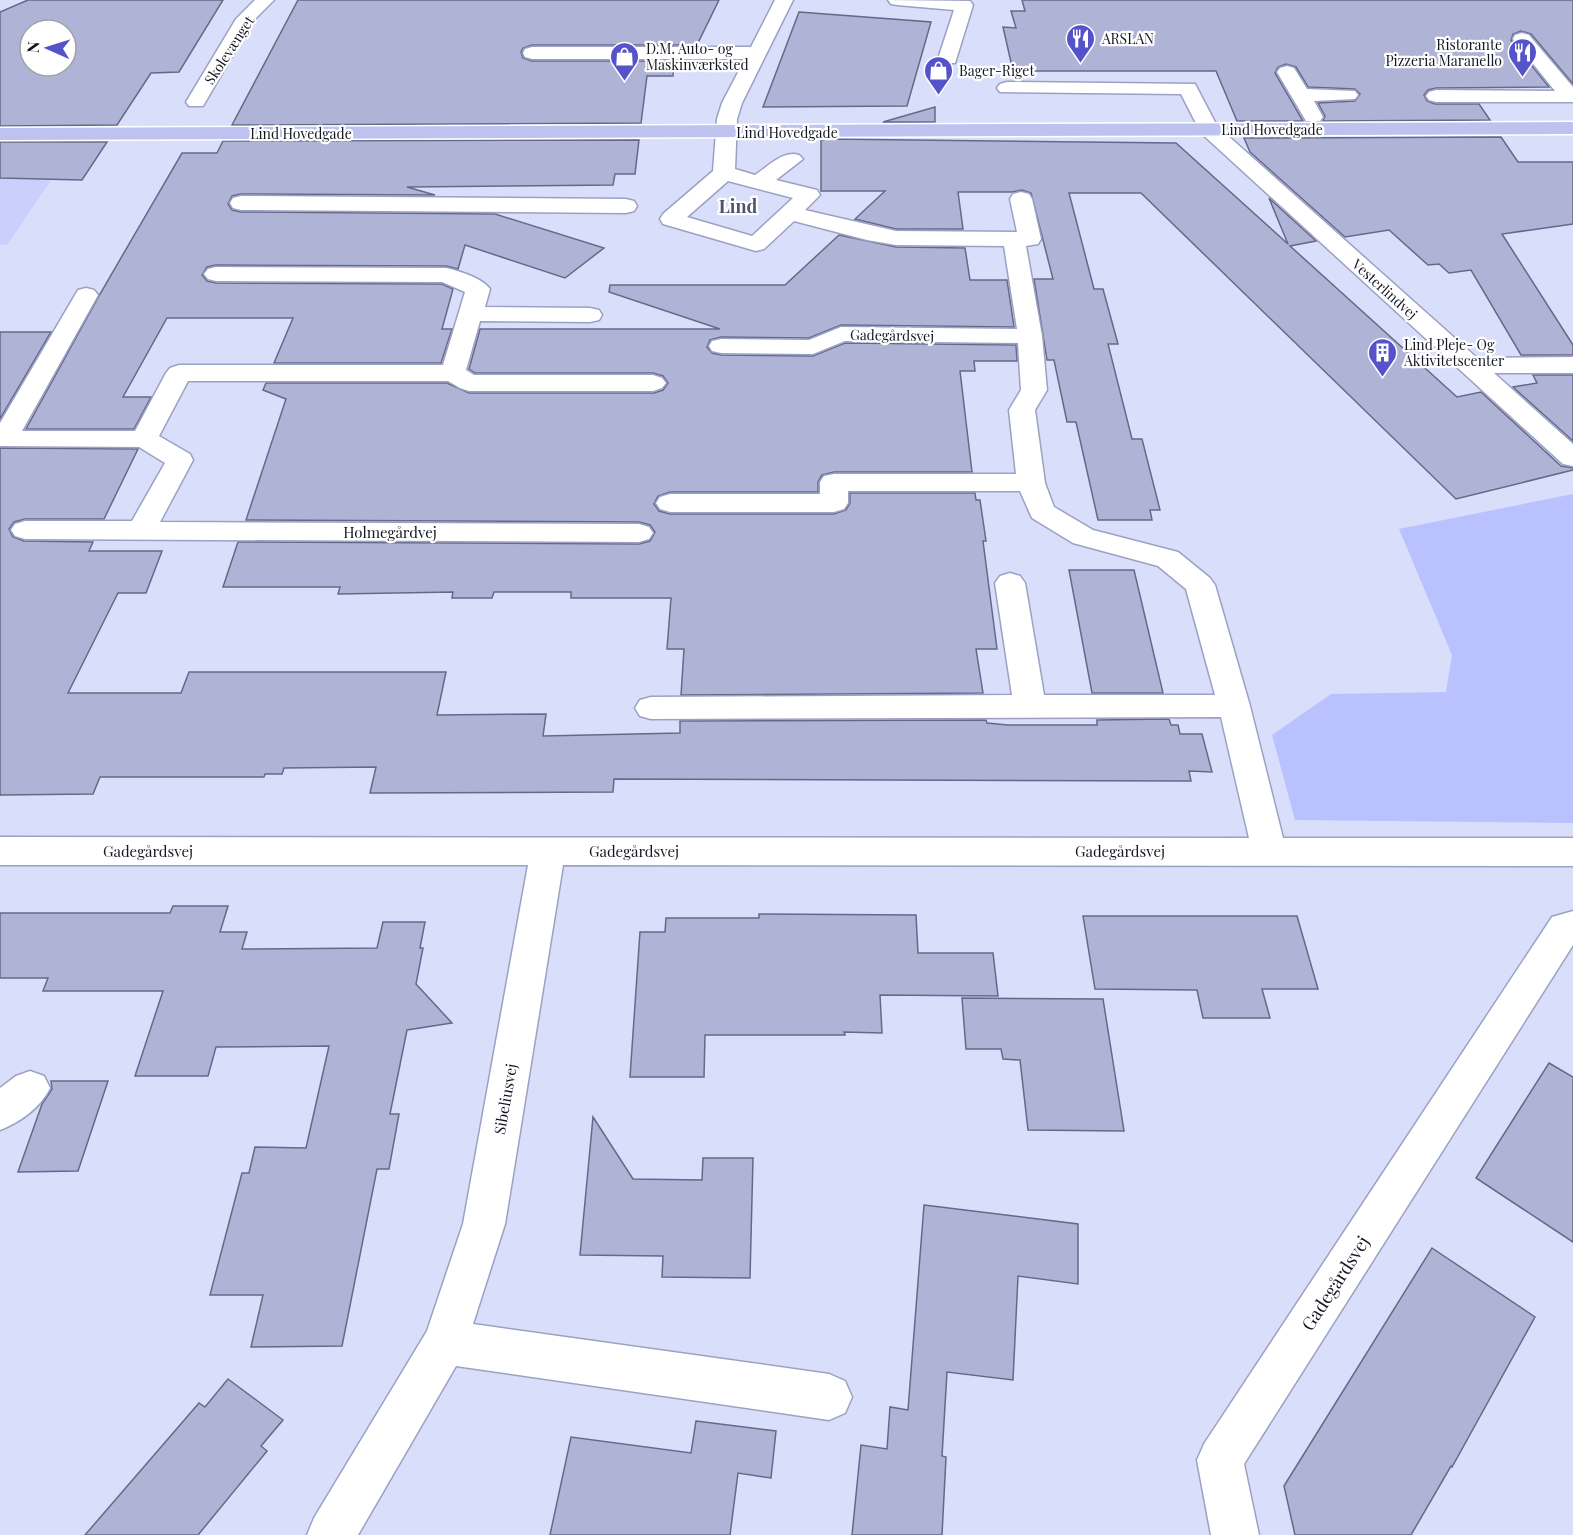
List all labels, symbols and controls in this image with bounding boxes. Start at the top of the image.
street label: Skolevænget [200,11,259,88]
north arrow [18,18,78,78]
restaurant icon: ARSLAN [1065,22,1097,64]
place label: ARSLAN [1101,29,1154,48]
place label: Ristorante Pizzeria Maranello [1385,35,1502,70]
restaurant icon: Ristorante Pizzeria Maranello [1507,36,1539,78]
place label: D.M. Auto- og Maskinværksted [646,39,749,74]
text: N [22,40,43,54]
shop icon: D.M. Auto- og Maskinværksted [609,40,641,82]
shop icon: Bager-Riget [922,54,954,96]
place label: Bager-Riget [959,61,1035,80]
street label: Lind Hovedgade [1221,120,1323,139]
street label: Lind Hovedgade [736,123,838,142]
street label: Lind Hovedgade [250,124,352,143]
district label: Lind [719,194,757,218]
street label: Vesterlindvej [1348,254,1422,323]
street label: Gadegårdsvej [850,325,934,345]
place label: Lind Pleje- Og Aktivitetscenter [1403,335,1505,370]
building icon: Lind Pleje- Og Aktivitetscenter [1367,336,1399,378]
street label: Holmegårdvej [343,522,437,542]
street label: Gadegårdsvej [103,841,193,861]
street label: Gadegårdsvej [589,841,679,861]
street label: Gadegårdsvej [1075,841,1165,861]
street label: Sibeliusvej [489,1062,521,1136]
street label: Gadegårdsvej [1295,1231,1375,1335]

